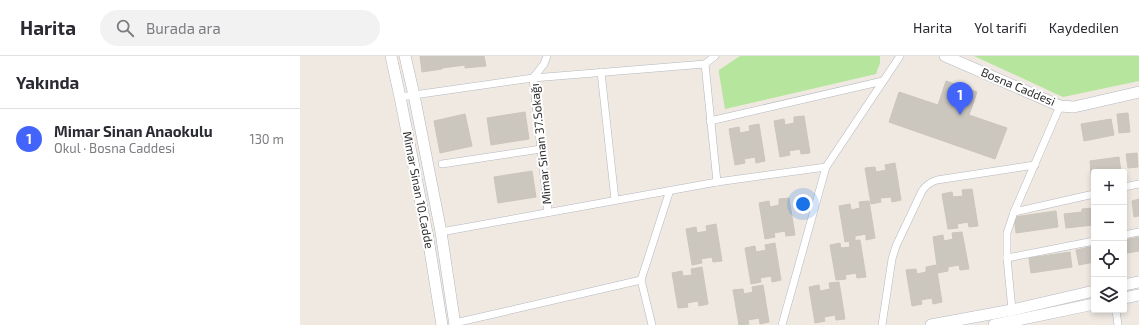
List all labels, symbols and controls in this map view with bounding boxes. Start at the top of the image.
search box [100,10,380,46]
text: Harita [20,16,76,39]
icon: search [114,17,136,39]
text: Burada ara [146,19,221,37]
text: Harita [913,19,952,36]
text: Yol tarifi [974,19,1027,36]
text: Kaydedilen [1049,19,1119,36]
street label: Bosna Caddesi [979,64,1058,108]
text: Yakında [16,72,79,92]
pin: 1 [947,82,973,115]
street label: Mimar Sinan 37.Sokağı [527,83,553,205]
text: Mimar Sinan Anaokulu [54,122,213,140]
street label: Mimar Sinan 10.Cadde [401,130,437,250]
text: 1 [26,131,32,147]
text: 130 m [249,131,284,147]
text: Okul · Bosna Caddesi [54,140,175,156]
map controls [1091,169,1127,313]
button: + [1091,169,1127,205]
your location [793,194,813,214]
button: − [1091,205,1127,241]
button: locate [1091,241,1127,277]
button: layers [1091,277,1127,313]

